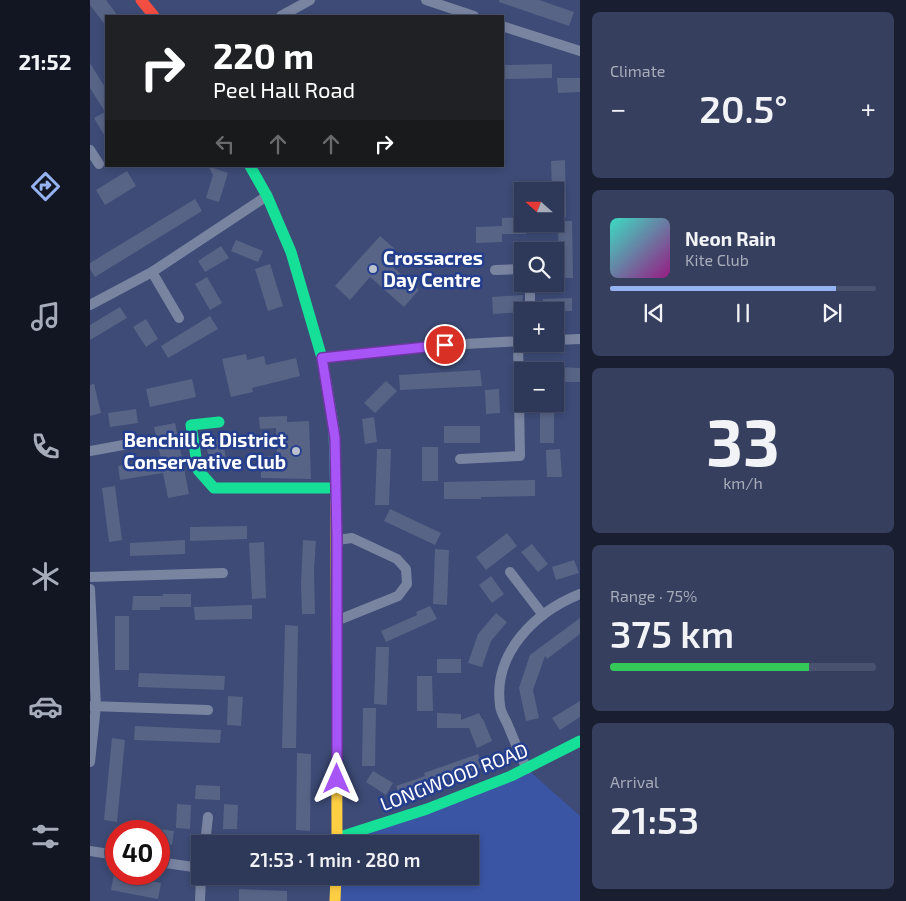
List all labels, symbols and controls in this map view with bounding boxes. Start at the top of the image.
text: 220 m [213,34,314,76]
icon: right [130,35,195,100]
text: 21:52 [19,48,71,74]
text: Climate [610,61,665,80]
text: Peel Hall Road [213,76,355,102]
text: 20.5° [699,85,788,131]
text: − [610,91,626,125]
text: + [861,91,876,125]
icon: left [211,130,239,158]
icon: ahead [264,130,292,158]
icon: ahead [317,130,345,158]
icon: right [370,130,398,158]
icon: directions [28,169,63,204]
north arrow [514,182,564,232]
map controls [514,182,564,412]
text: Neon Rain [685,227,776,250]
button: search [514,242,564,292]
place label: Crossacres Day Centre [383,246,483,292]
text: Kite Club [685,250,749,269]
marker: Crossacres Day Centre [367,263,379,275]
icon: music [28,299,63,334]
icon: previous [640,299,668,327]
icon: pause [729,299,757,327]
icon: next [818,299,846,327]
button: + [514,302,564,352]
pin [424,324,466,366]
icon: arrive [431,331,459,359]
button: − [514,362,564,412]
text: 33 [706,401,780,479]
place label: Benchill & District Conservative Club [123,428,286,473]
icon: phone [28,429,63,464]
marker: Benchill & District Conservative Club [290,445,302,457]
text: km/h [723,473,763,492]
icon: climate [28,559,63,594]
text: Range · 75% [610,586,697,605]
text: 375 km [610,610,734,656]
icon: car [28,689,63,724]
street label: LONGWOOD ROAD [377,738,531,815]
position arrow [310,752,362,804]
text: Arrival [610,772,659,791]
text: 21:53 [610,796,699,842]
icon: filters [28,819,63,854]
speed limit sign: 40 [105,820,170,885]
text: 21:53 · 1 min · 280 m [250,848,420,871]

